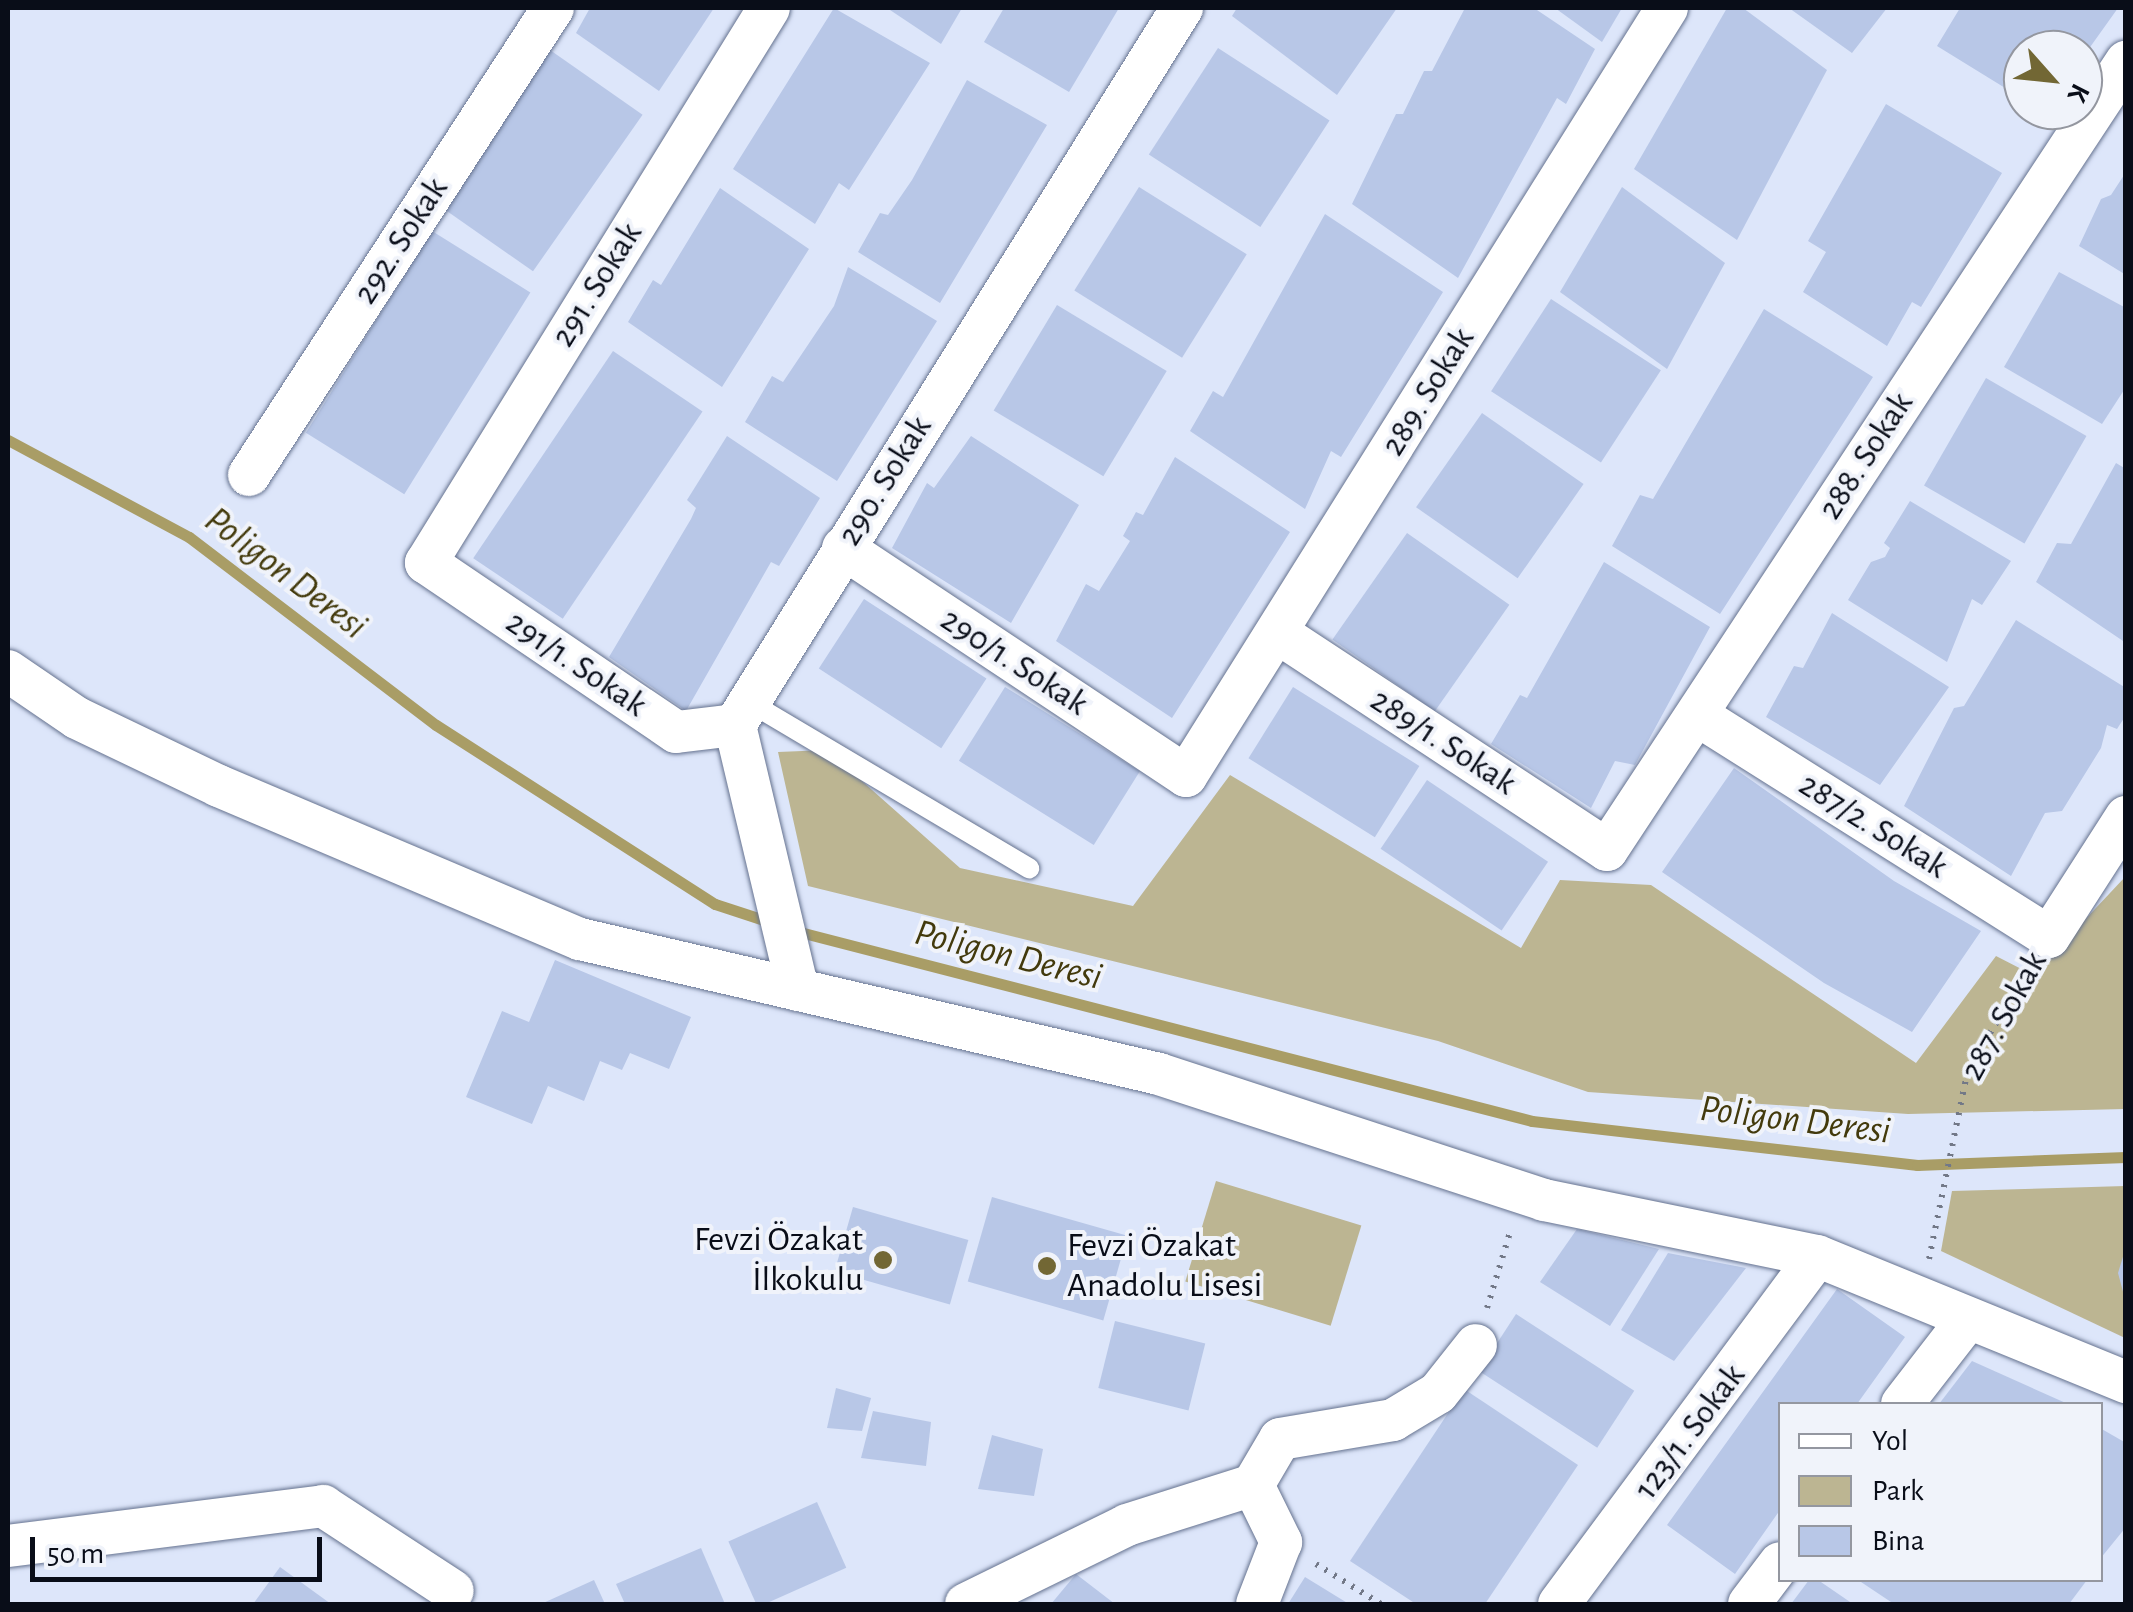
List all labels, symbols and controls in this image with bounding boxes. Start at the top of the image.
north arrow [2003,30,2103,130]
text: K [2062,79,2094,106]
street label: 292. Sokak [345,170,457,312]
street label: 291. Sokak [542,215,652,355]
street label: 289. Sokak [1372,320,1484,464]
street label: 288. Sokak [1809,384,1923,528]
street label: 290. Sokak [829,408,941,554]
water label: Poligon Deresi [195,498,375,650]
street label: 290/1. Sokak [932,599,1096,725]
street label: 291/1. Sokak [498,602,654,726]
street label: 289/1. Sokak [1362,679,1524,805]
street label: 287/2. Sokak [1791,764,1955,888]
water label: Poligon Deresi [910,911,1106,1001]
street label: 287. Sokak [1951,944,2057,1088]
water label: Poligon Deresi [1697,1087,1893,1155]
place label: Fevzi Özakat İlkokulu [694,1219,863,1301]
place label: Fevzi Özakat Anadolu Lisesi [1067,1225,1262,1307]
marker: Fevzi Özakat İlkokulu [872,1249,894,1271]
marker: Fevzi Özakat Anadolu Lisesi [1036,1255,1058,1277]
street label: 123/1. Sokak [1625,1356,1755,1508]
legend [1778,1402,2103,1582]
text: Yol [1872,1426,1908,1456]
text: Park [1872,1476,1924,1506]
scale bar [35,1517,328,1579]
text: Bina [1872,1526,1925,1556]
text: 50 m [47,1539,104,1569]

